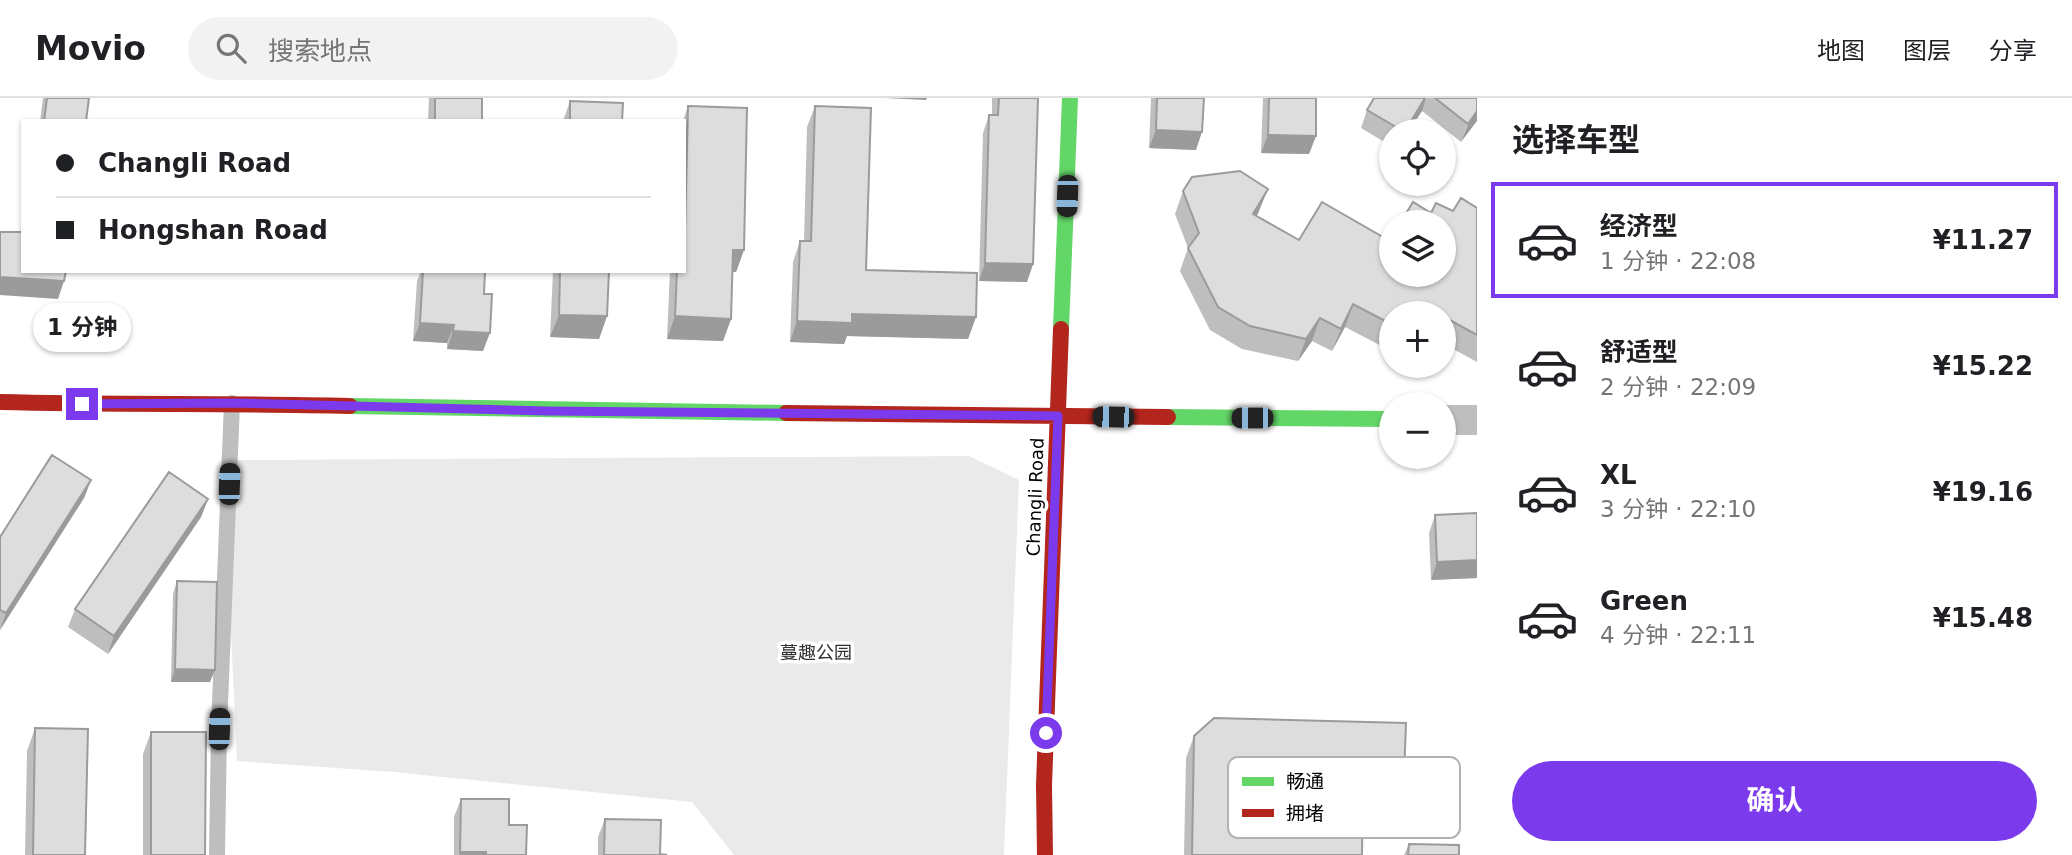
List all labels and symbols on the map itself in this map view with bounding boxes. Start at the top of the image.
car [1056,175,1079,217]
callout: 1 分钟 [33,302,131,352]
route end [66,388,98,420]
car [1092,406,1135,428]
car [1232,408,1274,429]
street label: Changli Road [1022,437,1048,557]
car [218,463,241,505]
park label: 蔓趣公园 [780,642,852,663]
car [208,708,231,750]
route start [1030,717,1062,749]
legend [1228,757,1460,838]
text: 畅通 [1286,770,1324,792]
text: 拥堵 [1286,802,1324,824]

